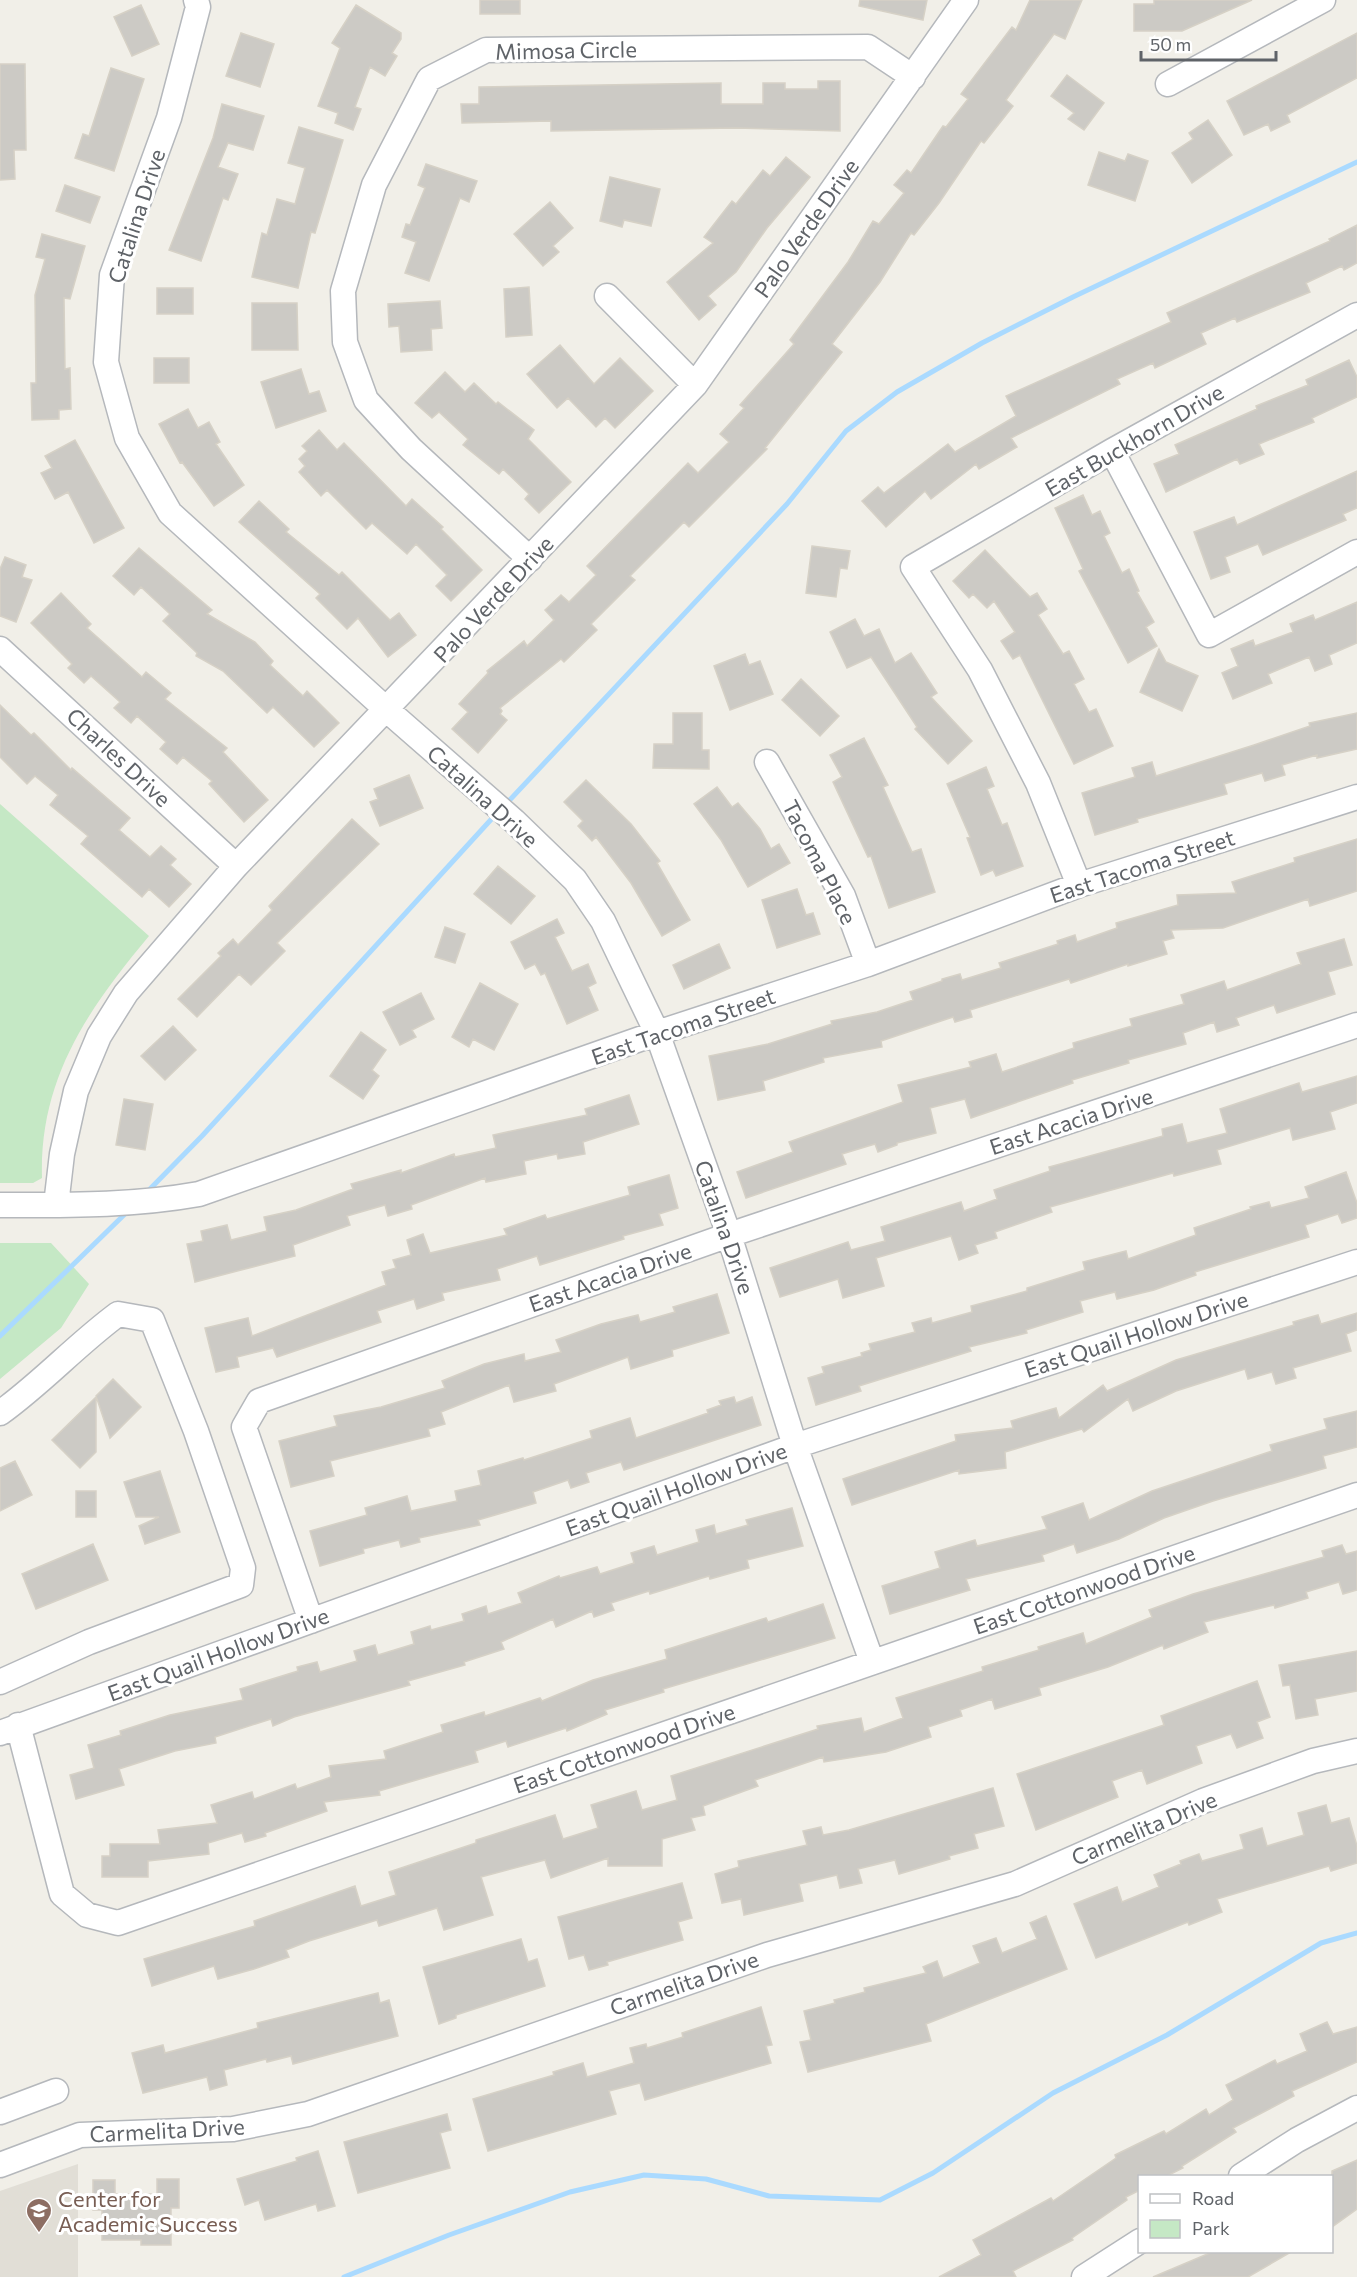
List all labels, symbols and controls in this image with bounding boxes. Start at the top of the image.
scale bar [1141,24,1276,62]
text: 50 m [1150,33,1191,55]
street label: Mimosa Circle [495,35,637,65]
street label: Catalina Drive [102,145,170,287]
street label: Palo Verde Drive [748,153,864,303]
street label: East Buckhorn Drive [1040,378,1228,502]
street label: Palo Verde Drive [427,530,559,668]
street label: Charles Drive [61,702,177,812]
street label: Catalina Drive [422,739,544,853]
street label: Tacoma Place [777,795,863,929]
street label: East Tacoma Street [1046,823,1238,909]
street label: East Tacoma Street [588,982,778,1070]
street label: East Acacia Drive [986,1082,1156,1160]
street label: Catalina Drive [689,1156,761,1298]
street label: East Acacia Drive [525,1237,695,1317]
street label: East Quail Hollow Drive [1021,1285,1251,1383]
street label: East Quail Hollow Drive [562,1436,790,1542]
street label: East Cottonwood Drive [970,1538,1198,1640]
street label: East Quail Hollow Drive [104,1601,332,1707]
street label: East Cottonwood Drive [510,1697,738,1799]
street label: Carmelita Drive [1067,1785,1221,1871]
street label: Carmelita Drive [606,1945,762,2021]
street label: Carmelita Drive [89,2112,245,2148]
legend [1138,2175,1333,2253]
place label: Center for Academic Success [58,2185,238,2237]
text: Road [1192,2187,1234,2209]
school or university icon: Center for Academic Success [24,2196,54,2234]
text: Park [1192,2217,1230,2239]

